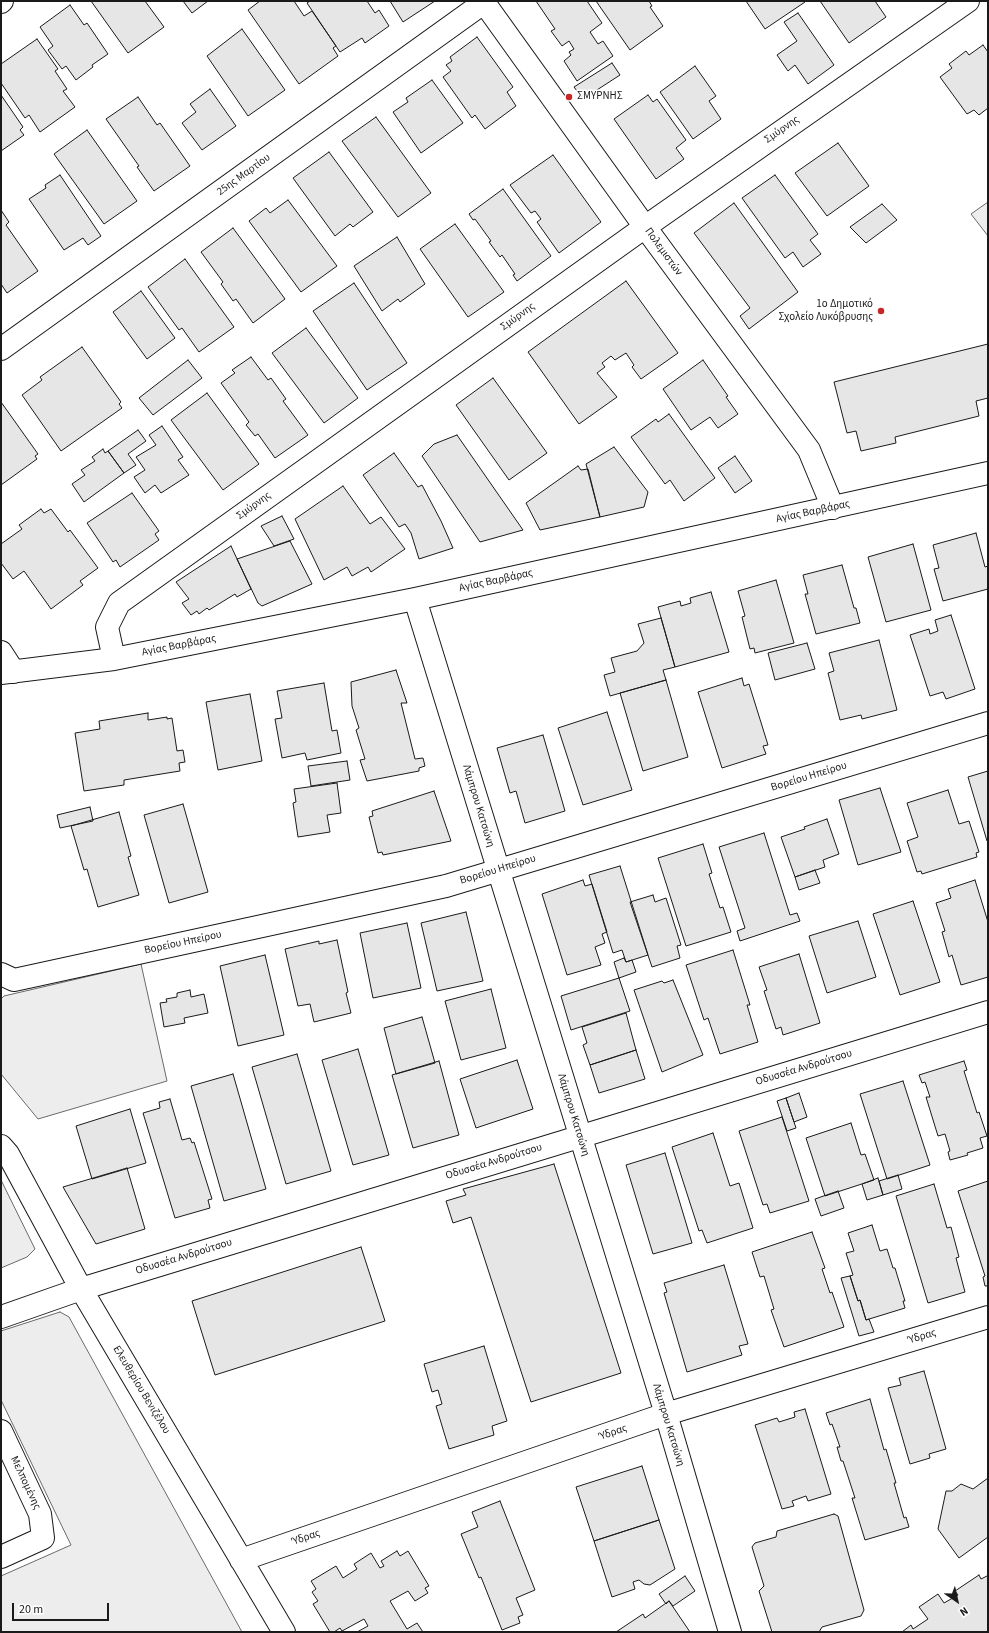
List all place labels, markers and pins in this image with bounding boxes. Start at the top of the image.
place label: ΣΜΥΡΝΗΣ [577,90,623,104]
marker: ΣΜΥΡΝΗΣ [564,92,574,102]
place label: 1ο Δημοτικό Σχολείο Λυκόβρυσης [778,298,873,324]
marker: 1ο Δημοτικό Σχολείο Λυκόβρυσης [876,306,886,316]

